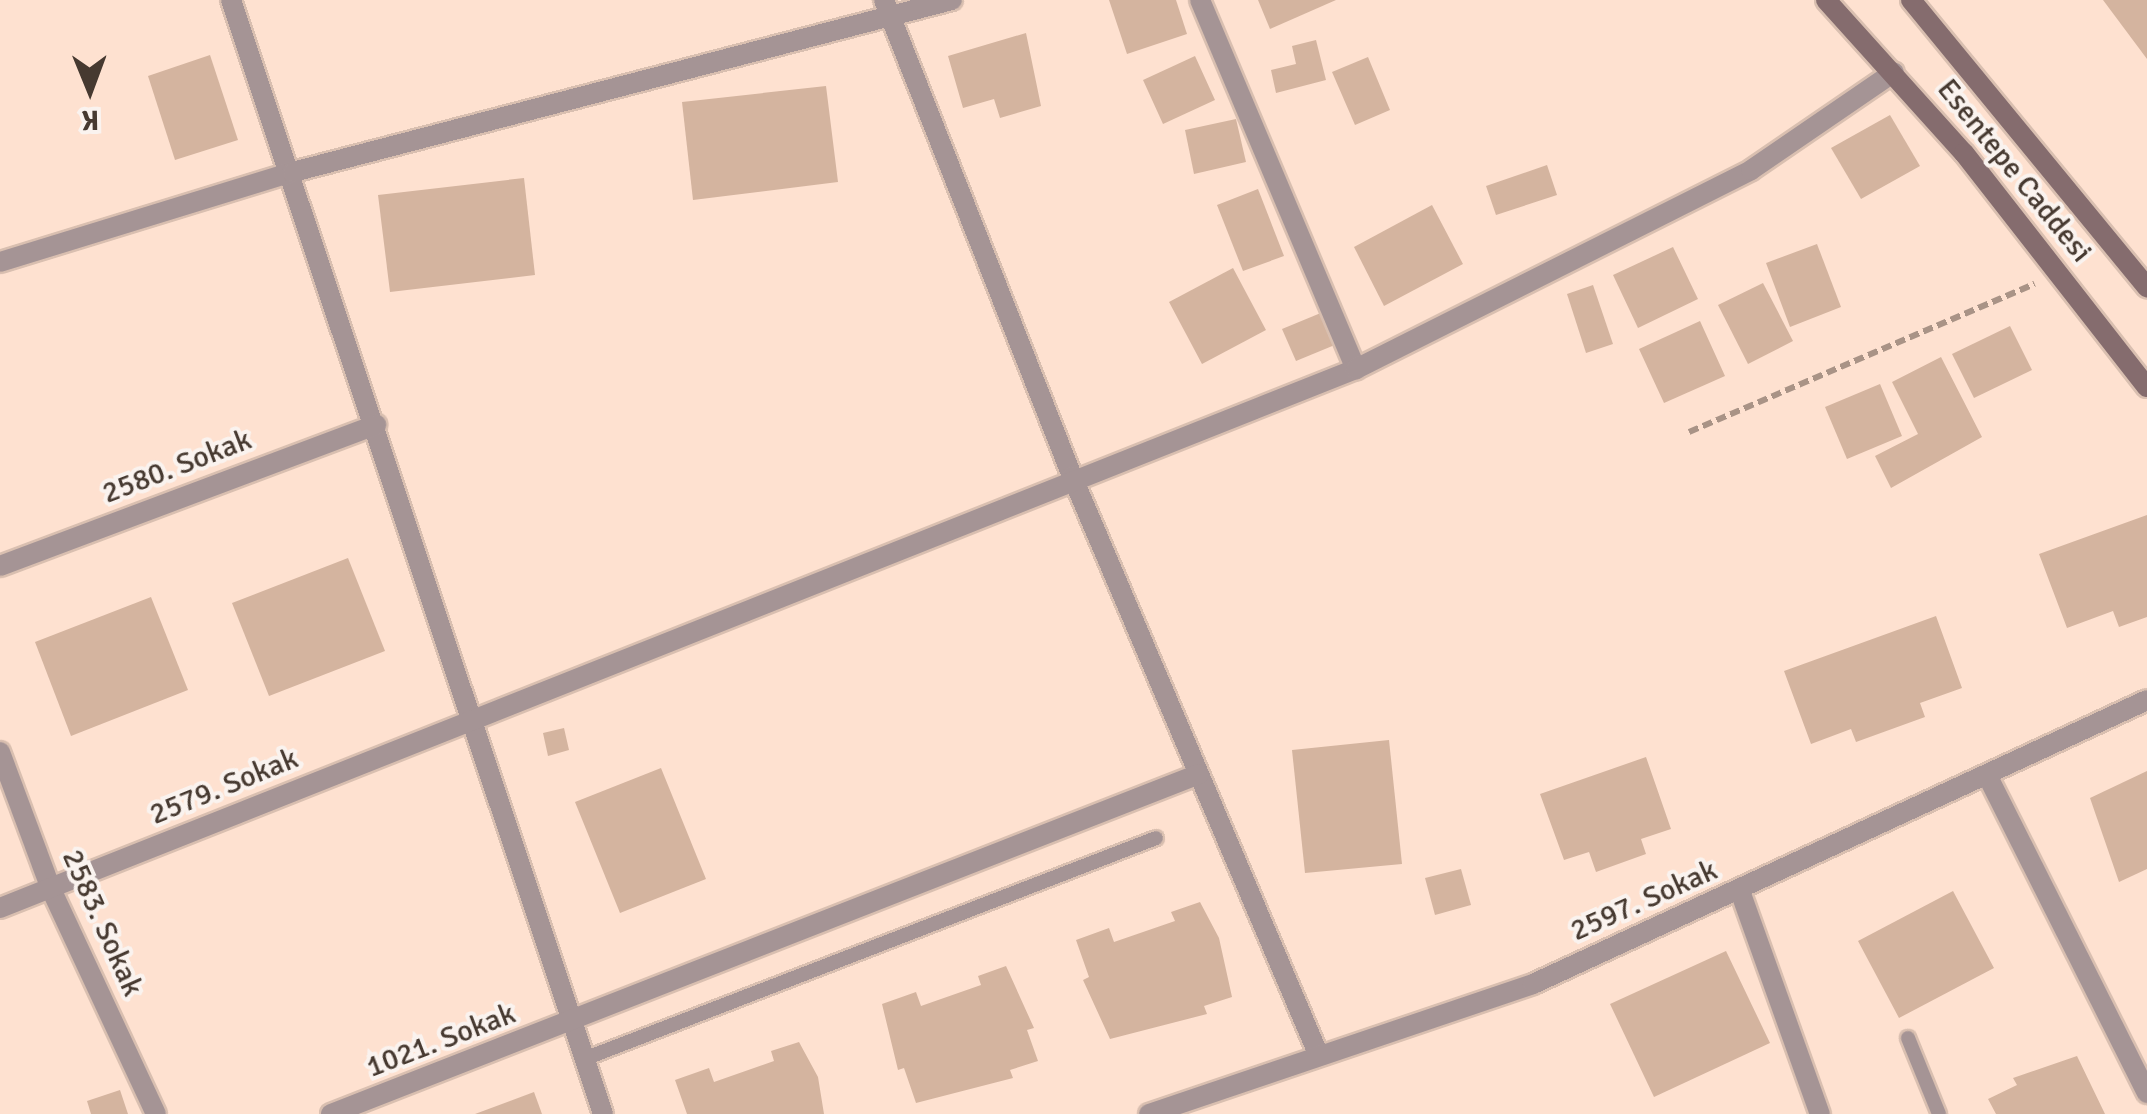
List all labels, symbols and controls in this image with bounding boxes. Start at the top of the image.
north arrow [40,40,140,140]
street label: Esentepe Caddesi [1929,72,2099,270]
text: K [82,103,100,137]
street label: 2580. Sokak [97,422,257,512]
street label: 2579. Sokak [145,741,303,833]
street label: 2583. Sokak [54,844,150,1002]
street label: 2597. Sokak [1565,853,1723,949]
street label: 1021. Sokak [361,996,521,1086]

